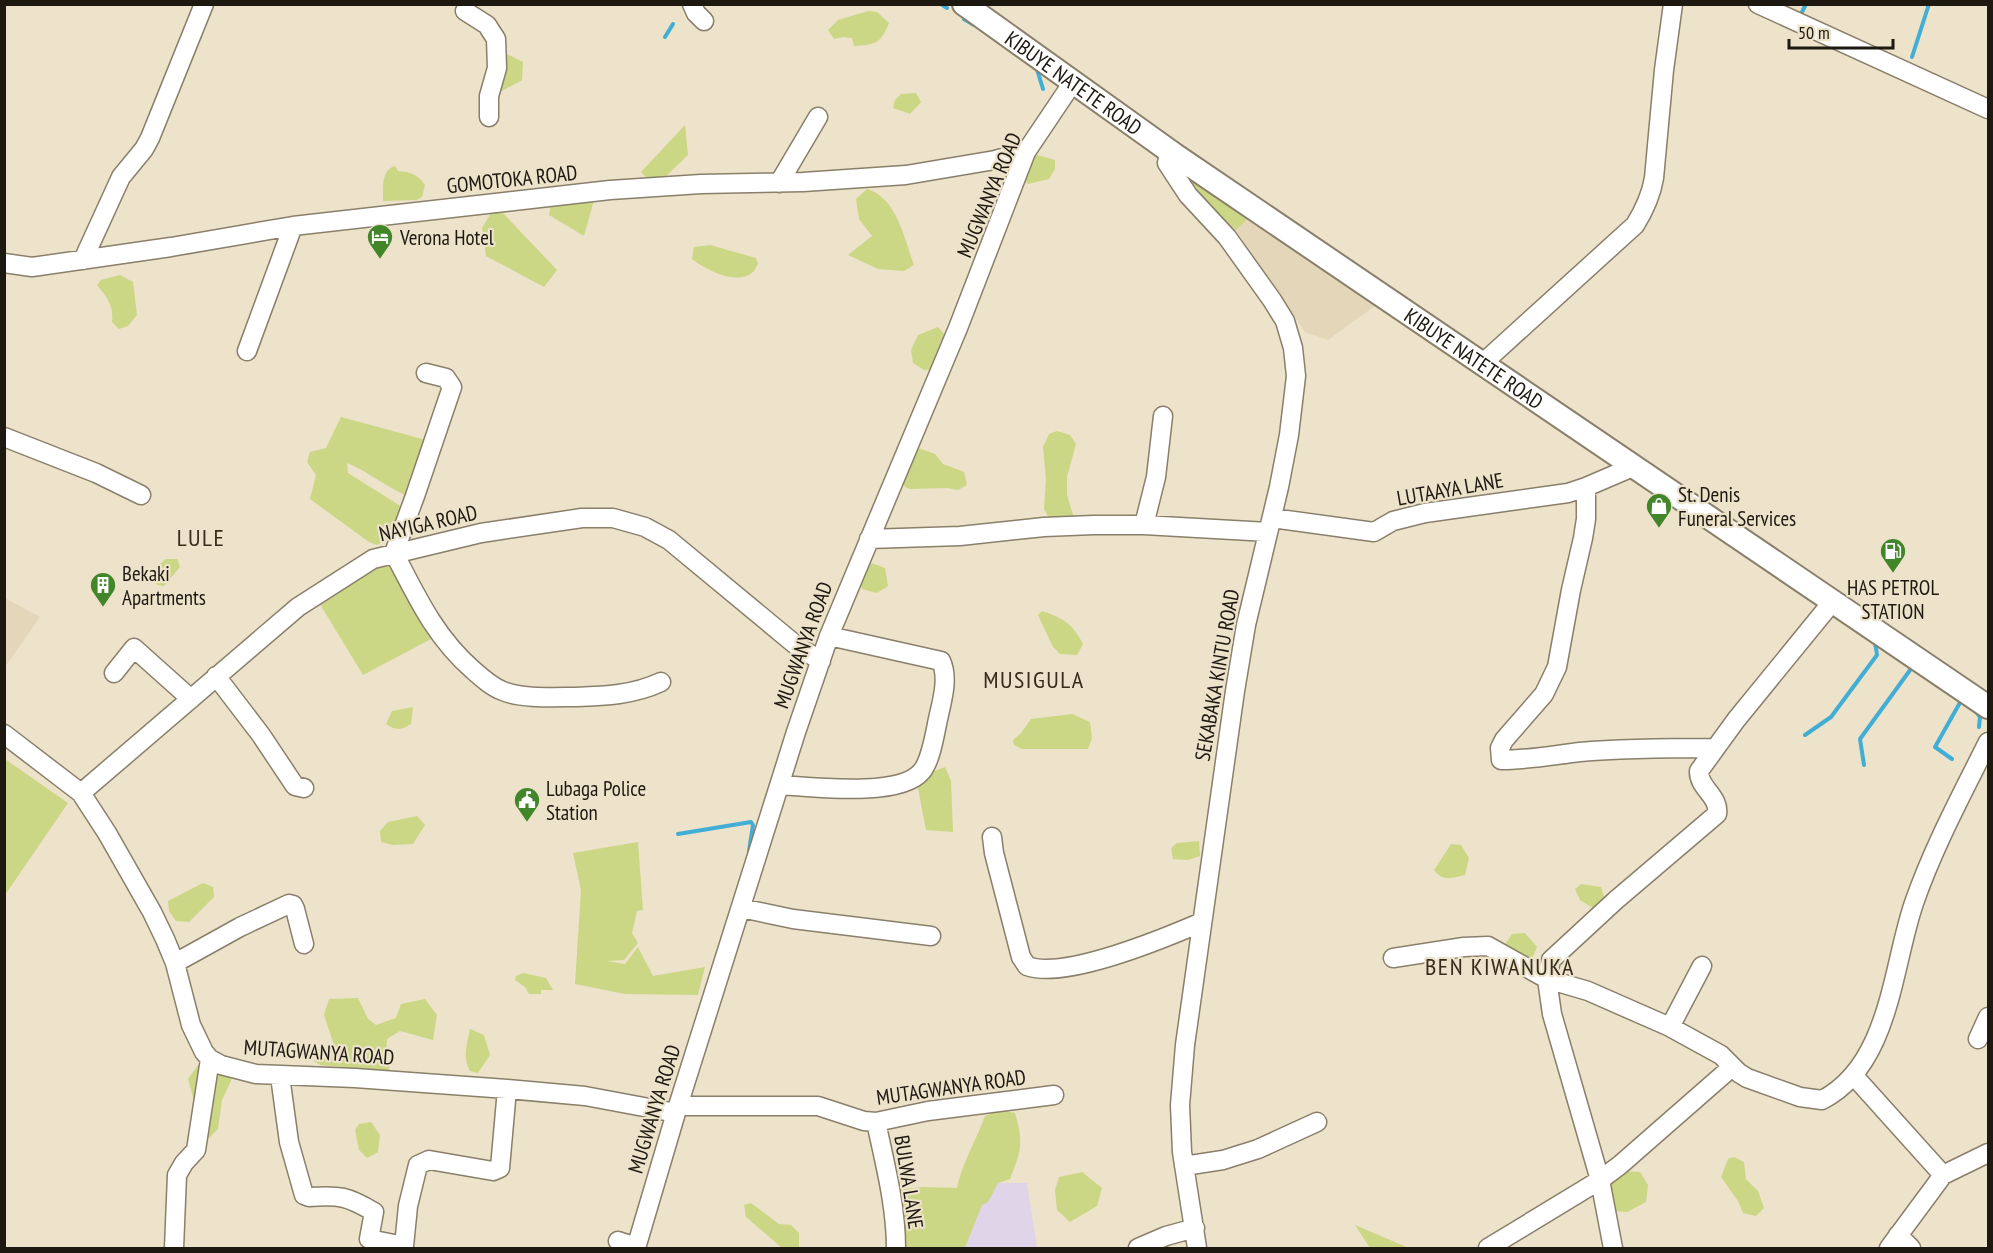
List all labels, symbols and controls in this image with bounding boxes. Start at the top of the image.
scale bar [1789,12,1892,50]
text: 50 m [1798,21,1830,44]
street label: KIBUYE NATETE ROAD [1000,24,1148,141]
street label: MUGWANYA ROAD [951,128,1027,262]
street label: GOMOTOKA ROAD [445,159,579,199]
hotel icon: Verona Hotel [365,222,395,260]
place label: Verona Hotel [399,224,494,251]
street label: KIBUYE NATETE ROAD [1399,301,1549,415]
street label: LUTAAYA LANE [1395,466,1505,512]
place label: St. Denis Funeral Services [1678,481,1796,532]
shop icon: St. Denis Funeral Services [1644,491,1674,529]
street label: NAYIGA ROAD [376,499,480,547]
district label: LULE [177,522,225,553]
fuel station icon: HAS PETROL STATION [1878,536,1908,574]
place label: Bekaki Apartments [122,560,206,611]
building icon: Bekaki Apartments [88,570,118,608]
place label: HAS PETROL STATION [1847,574,1939,625]
street label: MUGWANYA ROAD [768,578,838,712]
street label: SEKABAKA KINTU ROAD [1189,587,1245,763]
district label: MUSIGULA [983,664,1085,695]
place label: Lubaga Police Station [546,775,646,826]
public building icon: Lubaga Police Station [512,785,542,823]
district label: BEN KIWANUKA [1425,951,1575,982]
street label: MUTAGWANYA ROAD [243,1033,395,1071]
street label: MUGWANYA ROAD [622,1041,686,1177]
street label: MUTAGWANYA ROAD [874,1063,1028,1111]
street label: BULWA LANE [888,1133,930,1231]

